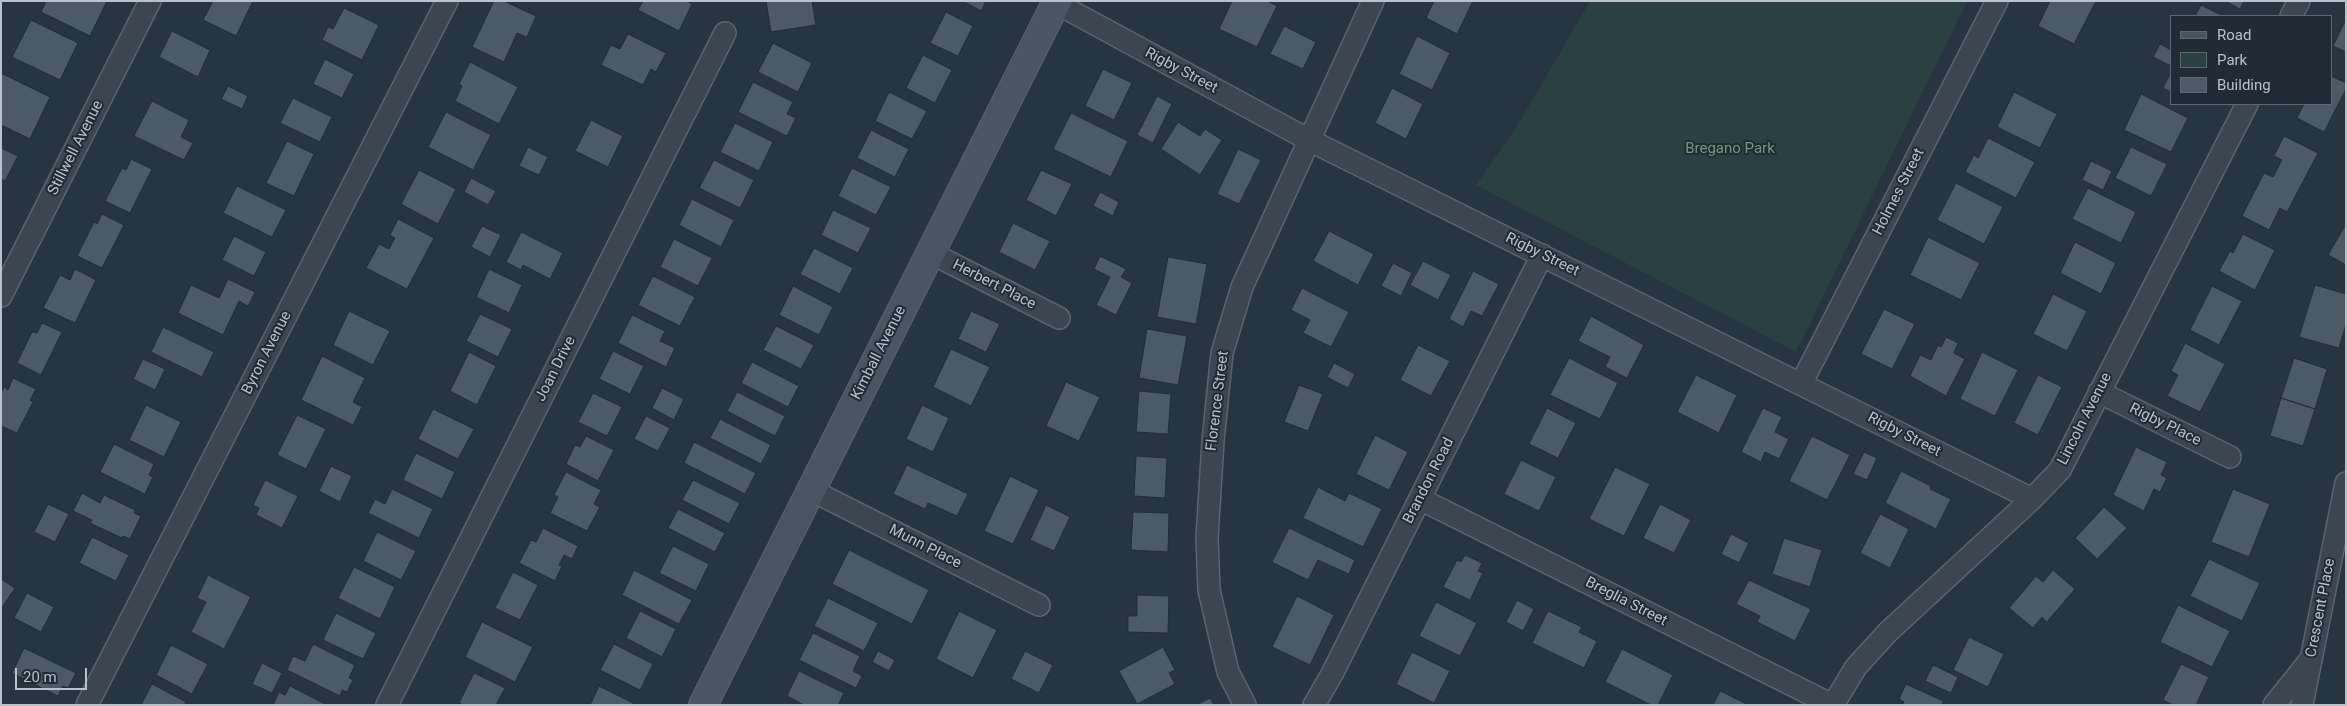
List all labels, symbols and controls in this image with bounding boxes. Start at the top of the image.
legend [2170,15,2332,105]
text: Road [2217,26,2251,44]
street label: Rigby Street [1141,44,1221,98]
text: Park [2217,51,2247,69]
text: Building [2217,76,2271,94]
street label: Stillwell Avenue [44,98,108,198]
park label: Bregano Park [1685,140,1775,158]
street label: Holmes Street [1869,146,1929,238]
street label: Rigby Street [1502,229,1582,281]
street label: Herbert Place [949,256,1039,314]
street label: Kimball Avenue [848,303,910,403]
street label: Byron Avenue [238,308,296,398]
street label: Joan Drive [532,333,580,405]
street label: Florence Street [1203,350,1233,452]
street label: Lincoln Avenue [2054,370,2116,468]
street label: Rigby Place [2126,400,2204,450]
street label: Rigby Street [1864,409,1944,461]
street label: Brandon Road [1400,435,1458,527]
street label: Munn Place [886,521,964,573]
street label: Crescent Place [2303,557,2339,659]
street label: Breglia Street [1582,574,1670,630]
scale bar [18,658,90,690]
text: 20 m [23,668,57,686]

